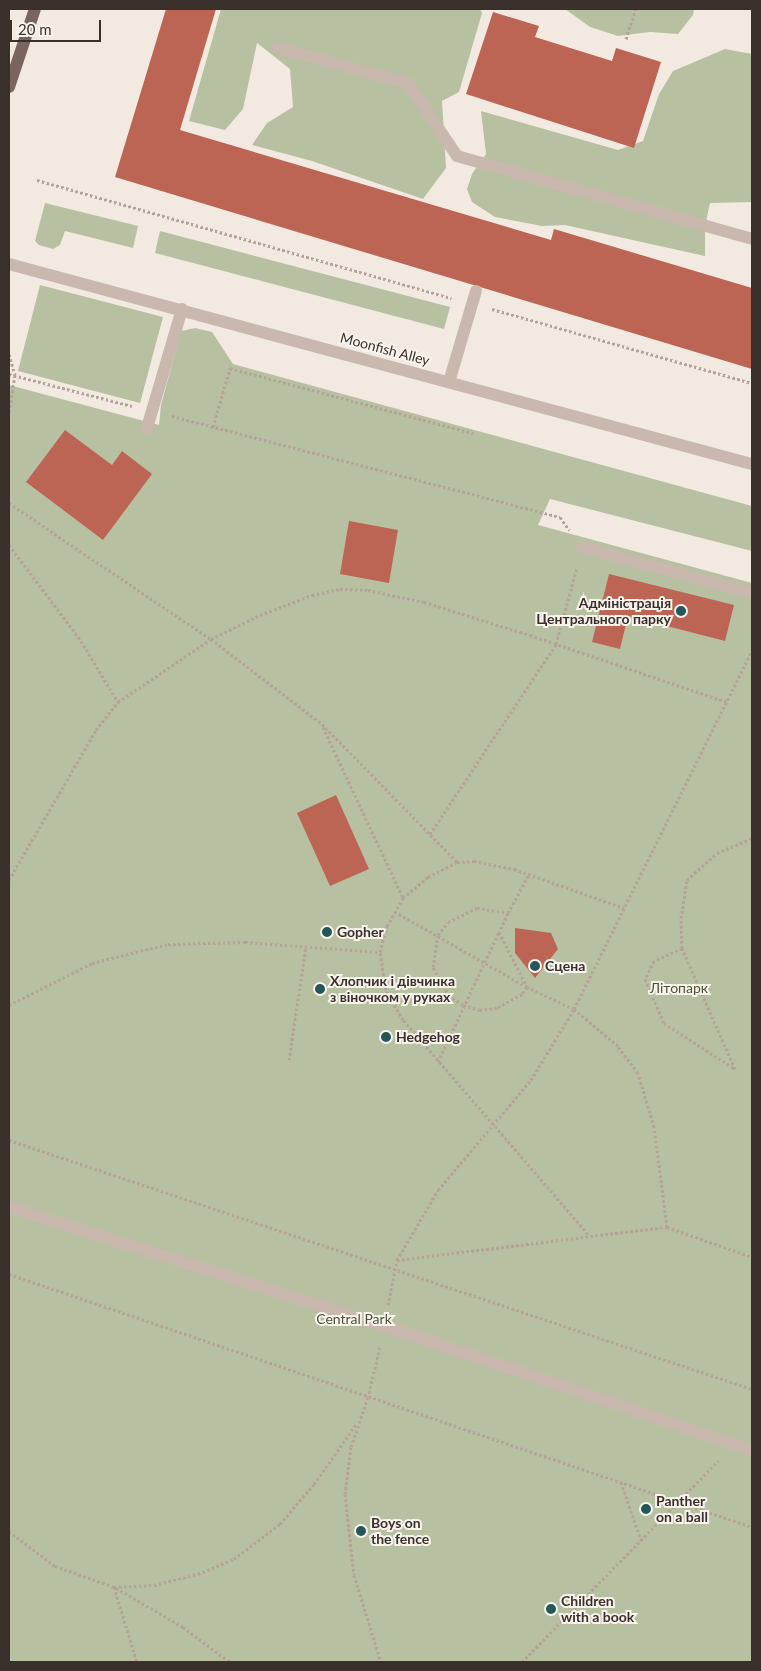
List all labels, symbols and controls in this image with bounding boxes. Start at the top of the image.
scale bar [12,10,104,42]
text: 20 m [18,20,52,38]
street label: Moonfish Alley [338,329,432,369]
place label: Адміністрація Центрального парку [536,595,671,628]
marker: Адміністрація Центрального парку [675,605,687,617]
place label: Gopher [337,924,384,940]
marker: Gopher [321,926,333,938]
place label: Сцена [545,958,585,974]
marker: Сцена [529,960,541,972]
place label: Хлопчик і дівчинка з віночком у руках [330,973,455,1006]
park label: Літопарк [650,980,708,996]
marker: Хлопчик і дівчинка з віночком у руках [314,983,326,995]
place label: Hedgehog [396,1029,460,1045]
marker: Hedgehog [380,1031,392,1043]
park label: Central Park [316,1311,392,1327]
place label: Panther on a ball [656,1493,708,1525]
marker: Panther on a ball [640,1503,652,1515]
place label: Boys on the fence [371,1515,429,1548]
marker: Boys on the fence [355,1525,367,1537]
place label: Children with a book [561,1593,634,1625]
marker: Children with a book [545,1603,557,1615]

